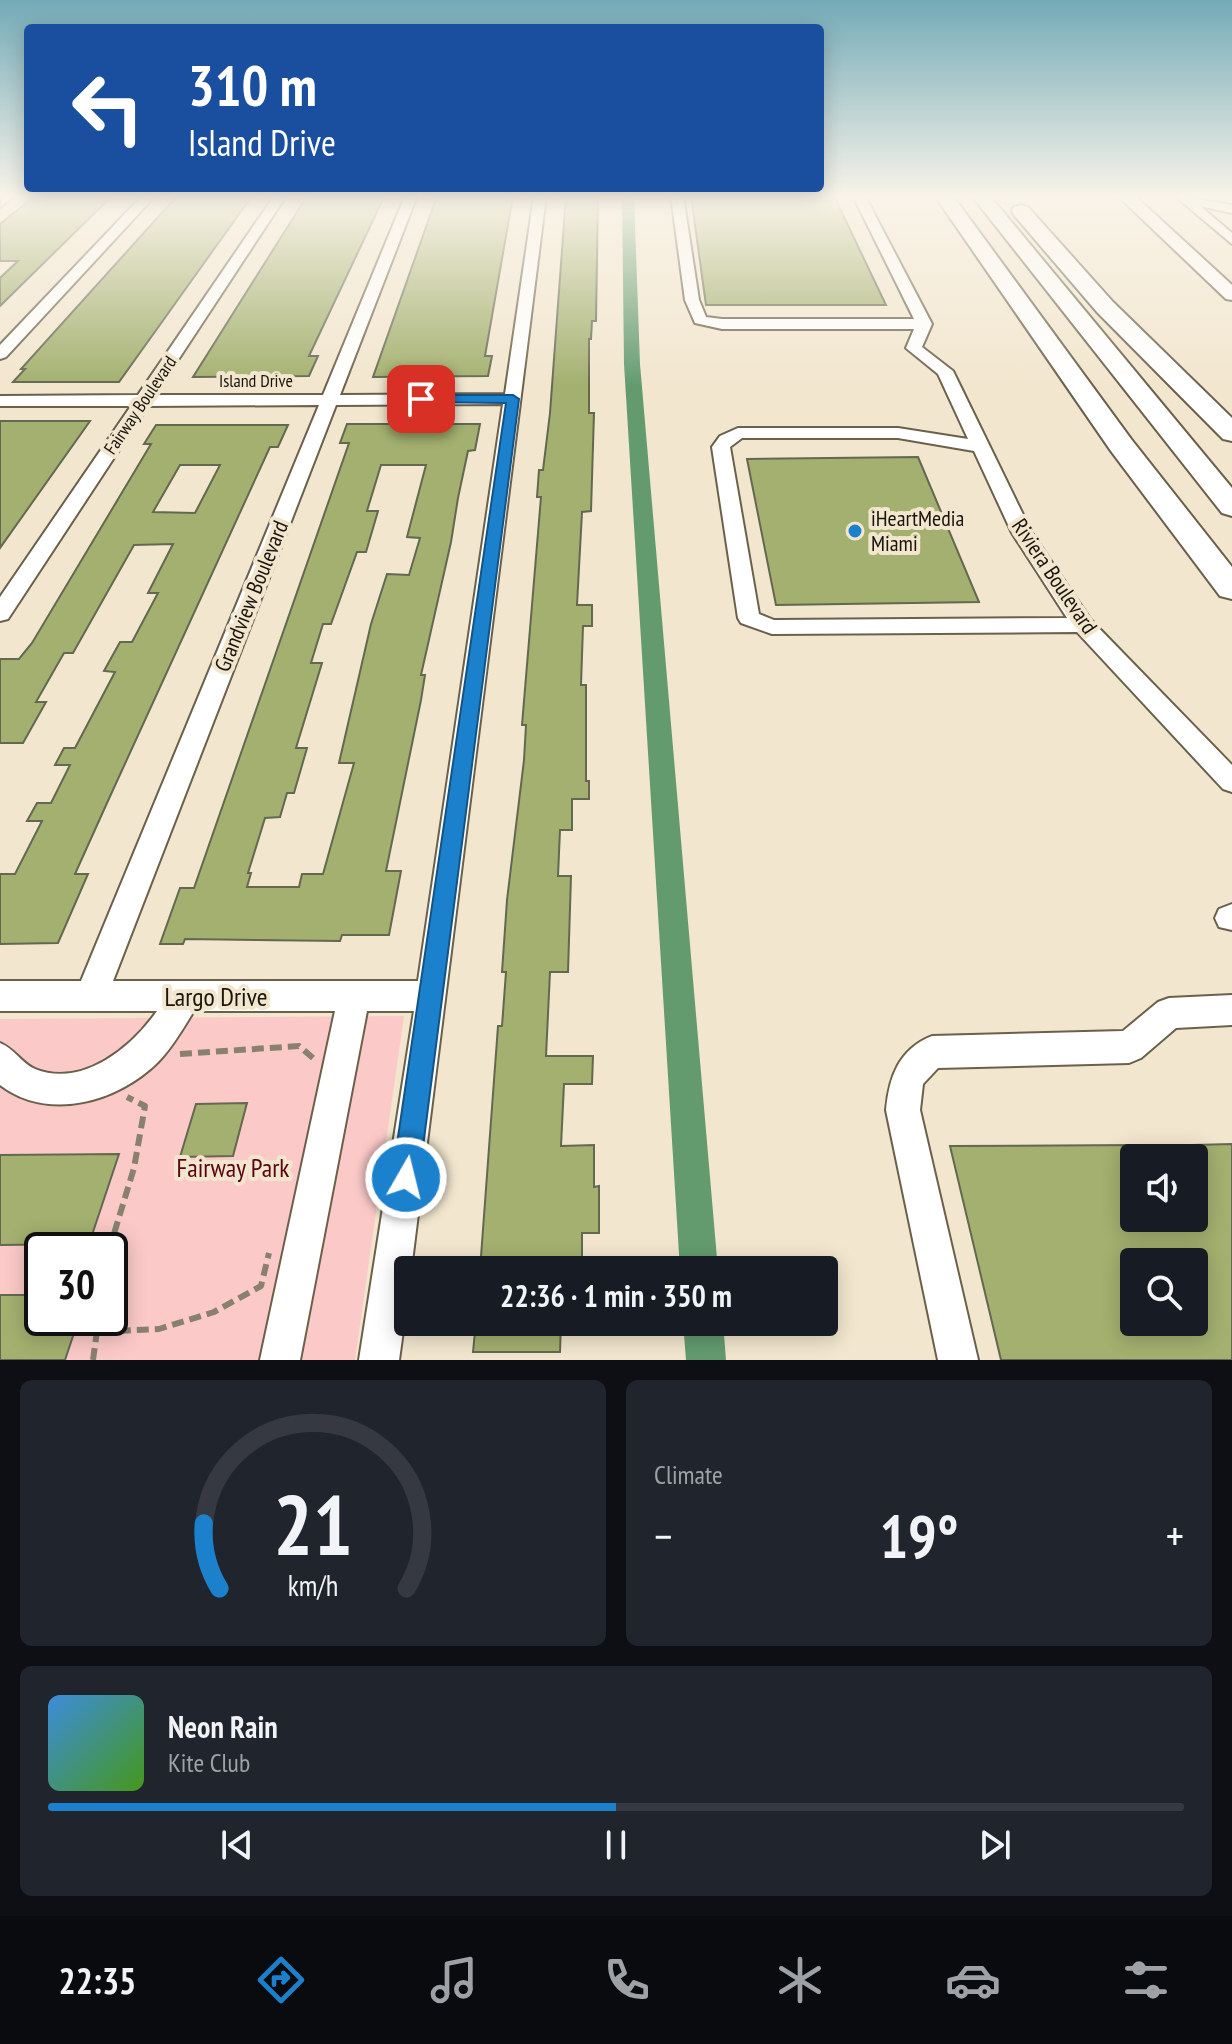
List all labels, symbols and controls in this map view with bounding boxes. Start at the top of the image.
text: 310 m [188,49,317,121]
icon: left [56,56,160,160]
text: Island Drive [188,119,336,166]
street label: Fairway Boulevard [99,351,181,459]
pin [387,365,455,433]
street label: Island Drive [219,369,293,392]
icon: arrive [399,377,443,421]
place label: iHeartMedia Miami [871,504,964,557]
street label: Riviera Boulevard [1006,513,1104,639]
street label: Grandview Boulevard [208,516,294,676]
marker: iHeartMedia Miami [846,522,864,540]
street label: Largo Drive [164,980,268,1013]
position arrow [364,1136,448,1220]
map controls [1120,1144,1208,1336]
button: sound [1120,1144,1208,1232]
park label: Fairway Park [177,1151,289,1184]
speed limit sign: 30 [24,1232,128,1336]
button: search [1120,1248,1208,1336]
text: 22:36 · 1 min · 350 m [500,1276,732,1315]
text: Climate [654,1458,723,1491]
text: 21 [273,1470,353,1578]
text: 19° [879,1497,959,1575]
text: − [654,1507,672,1564]
text: + [1166,1507,1184,1564]
text: km/h [288,1567,338,1604]
text: Neon Rain [168,1707,278,1746]
text: Kite Club [168,1746,250,1779]
icon: previous [215,1823,259,1867]
icon: pause [594,1823,638,1867]
icon: next [973,1823,1017,1867]
icon: directions [253,1952,309,2008]
icon: music [426,1952,482,2008]
icon: phone [599,1952,655,2008]
icon: climate [772,1952,828,2008]
icon: car [945,1952,1001,2008]
icon: filters [1118,1952,1174,2008]
text: 22:35 [58,1957,136,2004]

